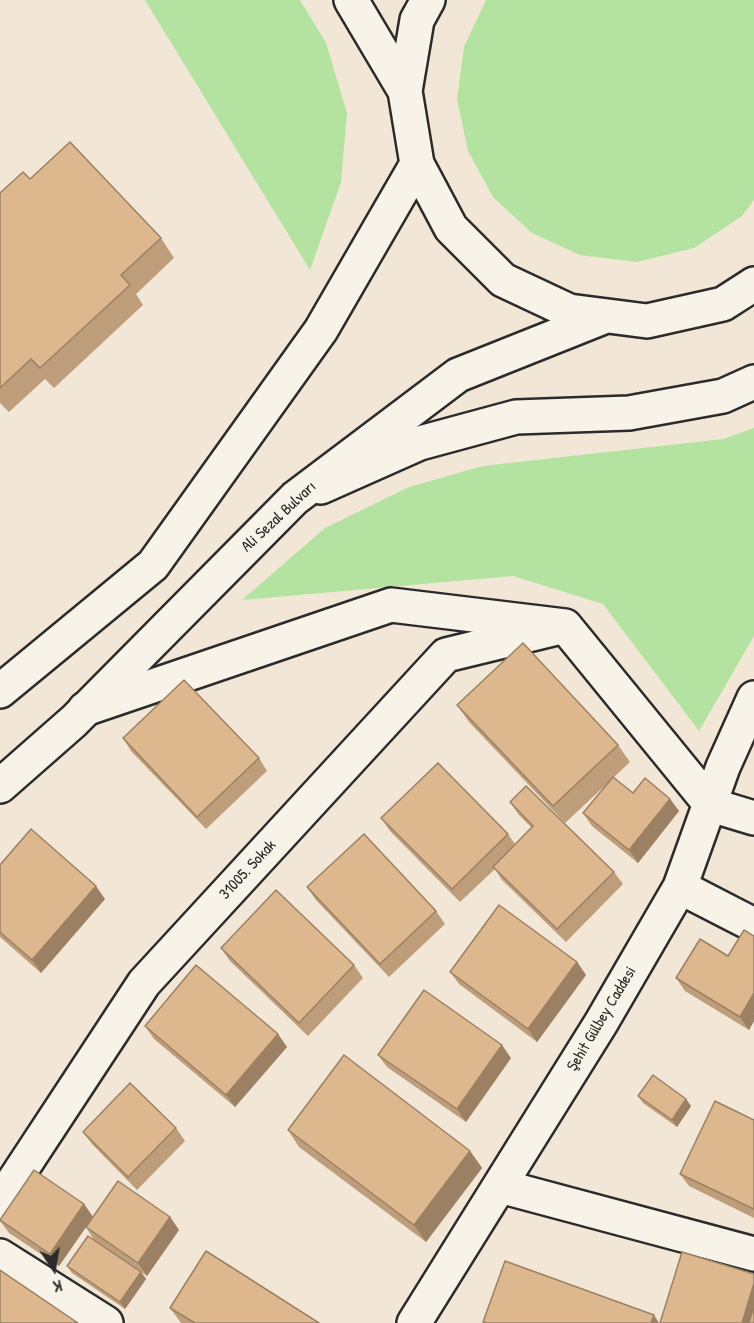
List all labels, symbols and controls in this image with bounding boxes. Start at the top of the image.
street label: Ali Sezal Bulvarı [238,477,320,557]
street label: 31005. Sokak [216,836,280,904]
street label: Şehit Gülbey Caddesi [563,963,641,1075]
north arrow [24,1239,84,1299]
text: K [51,1275,64,1298]

